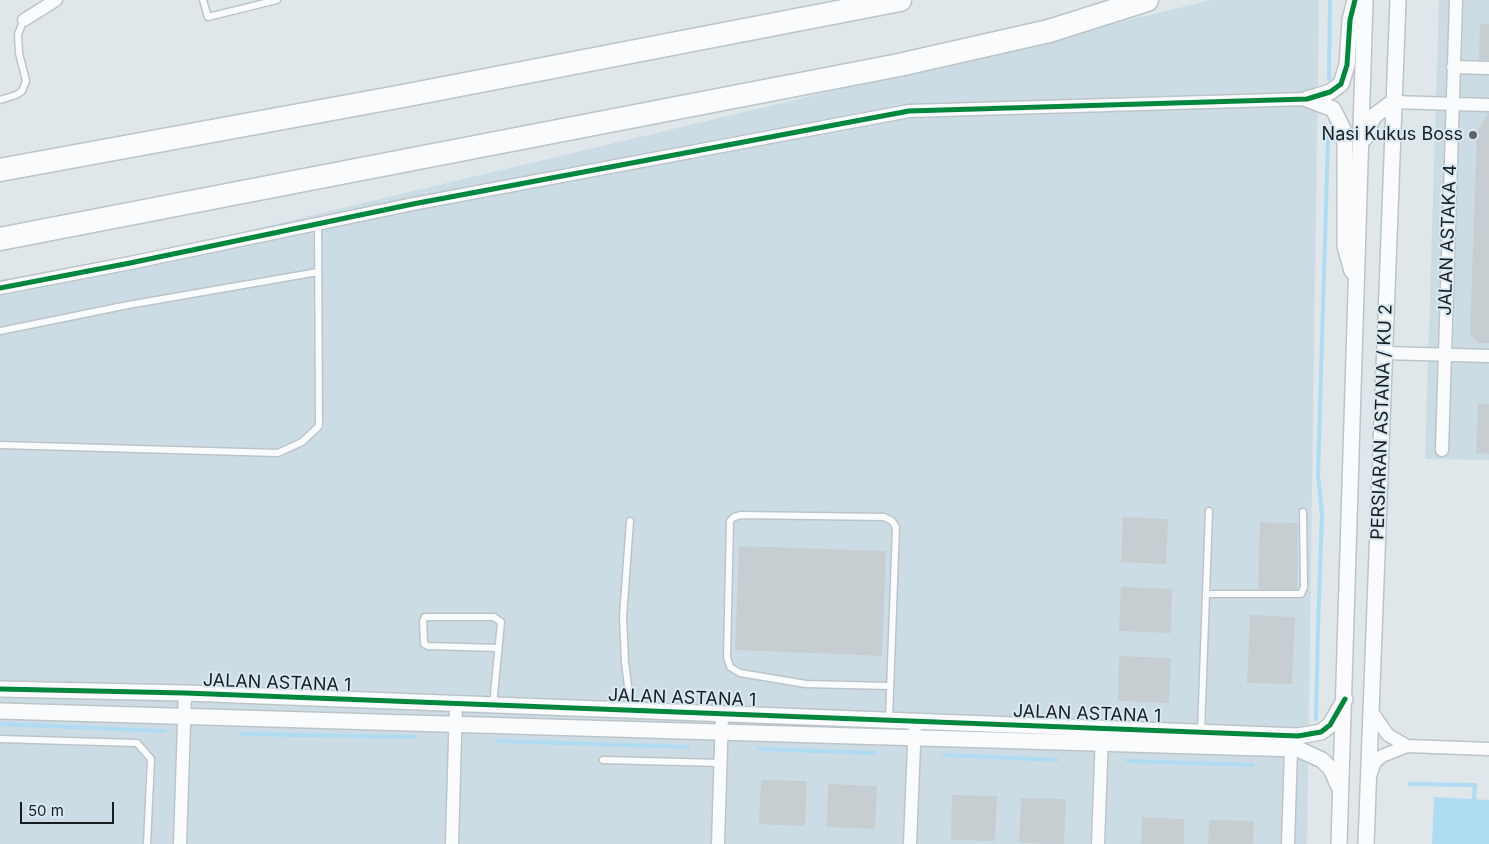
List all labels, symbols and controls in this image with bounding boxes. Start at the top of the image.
place label: Nasi Kukus Boss [1322,124,1463,146]
marker: Nasi Kukus Boss [1467,129,1479,141]
street label: JALAN ASTAKA 4 [1435,164,1461,316]
street label: PERSIARAN ASTANA / KU 2 [1367,304,1397,540]
street label: JALAN ASTANA 1 [202,670,352,696]
street label: JALAN ASTANA 1 [607,685,757,711]
street label: JALAN ASTANA 1 [1012,701,1162,727]
scale bar [22,792,116,824]
text: 50 m [28,801,64,820]

